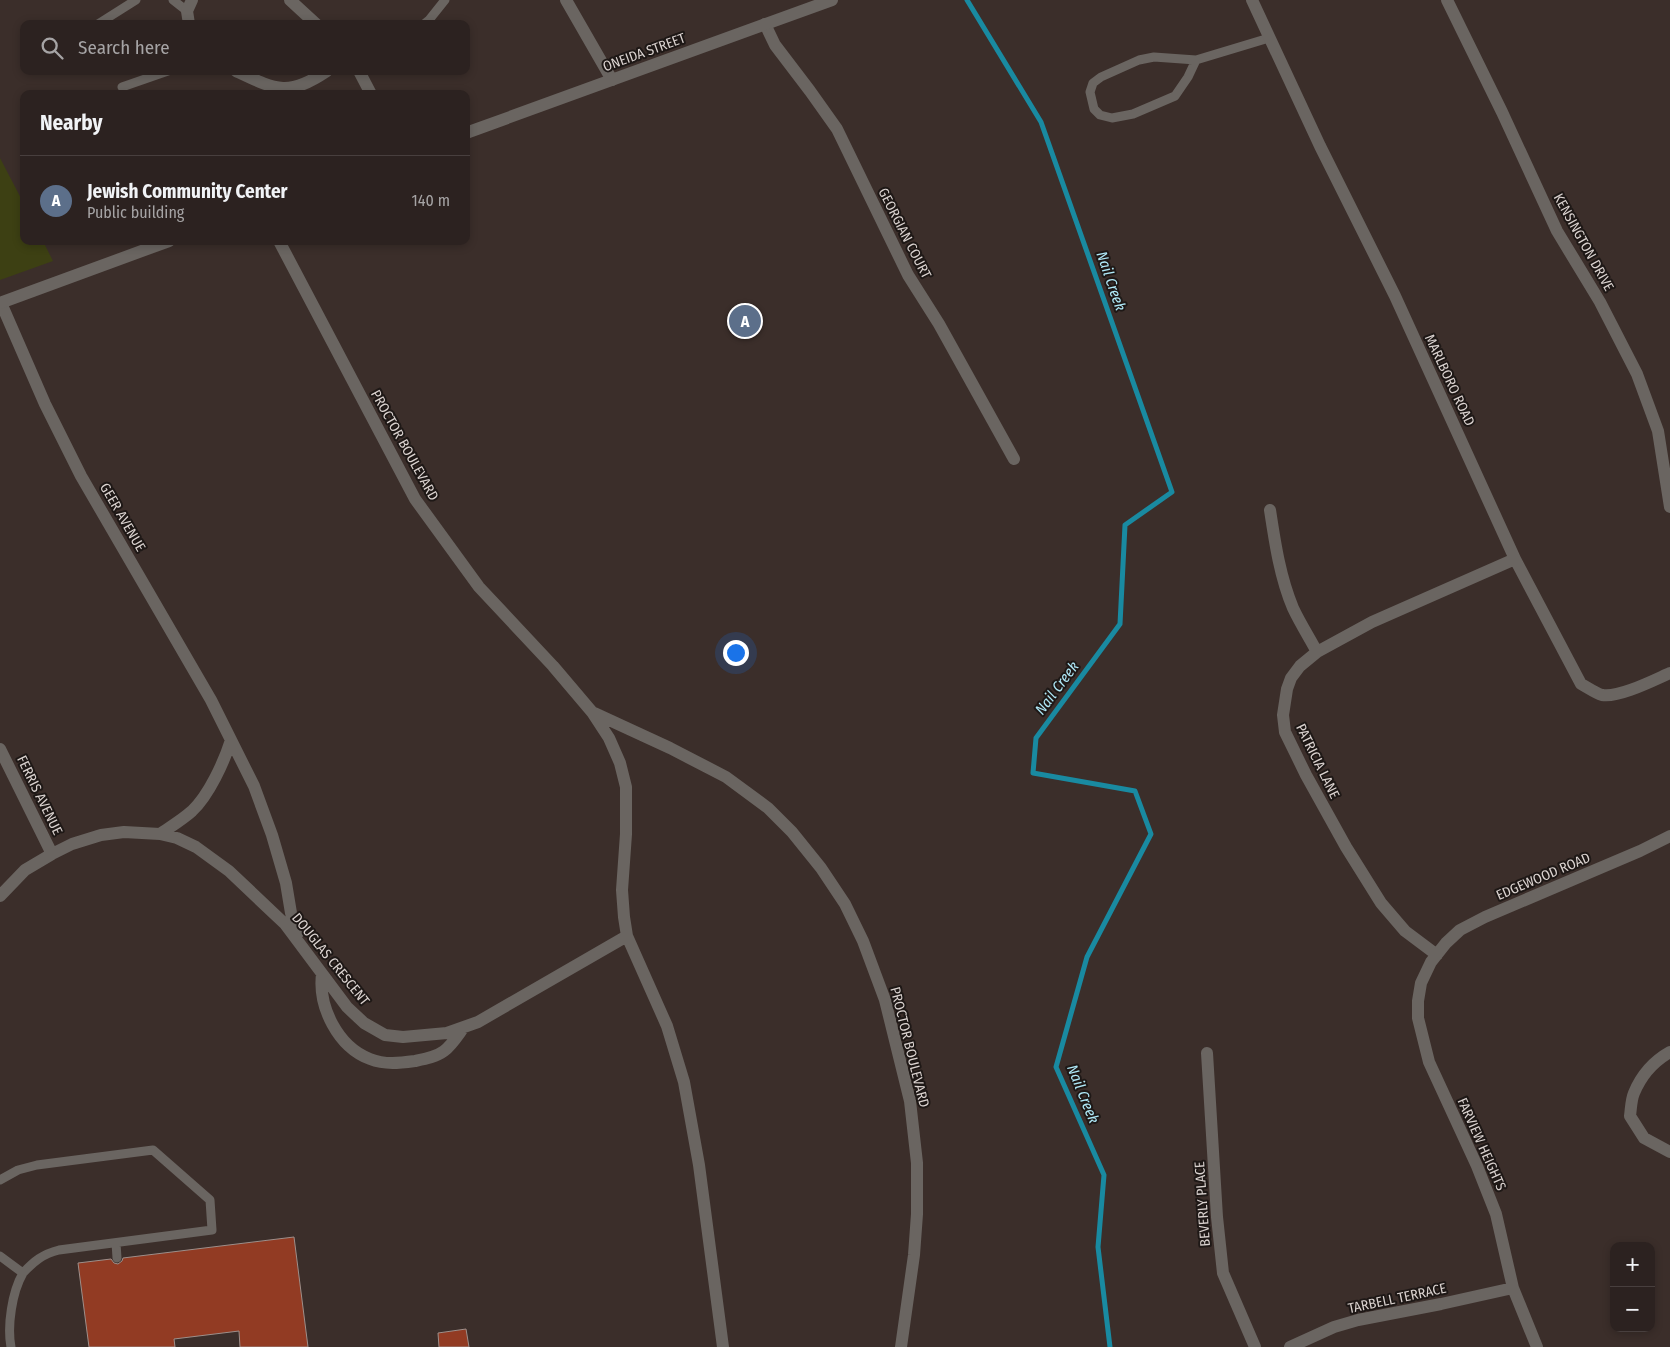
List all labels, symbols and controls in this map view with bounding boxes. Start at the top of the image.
search box [20,20,470,75]
street label: ONEIDA STREET [601,30,688,75]
icon: search [38,34,66,62]
text: Search here [78,36,170,59]
text: Nearby [40,110,102,136]
text: Jewish Community Center [87,180,288,203]
street label: GEORGIAN COURT [874,185,935,282]
street label: KENSINGTON DRIVE [1550,190,1618,294]
text: A [52,191,60,210]
text: 140 m [412,191,450,210]
text: Public building [87,203,184,222]
water label: Nail Creek [1092,249,1130,314]
pin: A [729,302,761,340]
street label: MARLBORO ROAD [1421,332,1478,429]
street label: PROCTOR BOULEVARD [367,387,442,504]
street label: GEER AVENUE [96,480,149,555]
your location [723,640,749,666]
water label: Nail Creek [1031,657,1083,718]
street label: PATRICIA LANE [1292,721,1343,802]
street label: FERRIS AVENUE [13,753,66,838]
street label: EDGEWOOD ROAD [1494,849,1593,904]
street label: DOUGLAS CRESCENT [288,910,373,1009]
street label: PROCTOR BOULEVARD [886,985,933,1109]
water label: Nail Creek [1063,1062,1103,1127]
street label: FARVIEW HEIGHTS [1453,1095,1510,1193]
street label: BEVERLY PLACE [1191,1160,1214,1247]
map controls [1610,1242,1655,1332]
button: + [1610,1242,1655,1287]
street label: TARBELL TERRACE [1346,1280,1448,1317]
button: − [1610,1287,1655,1332]

